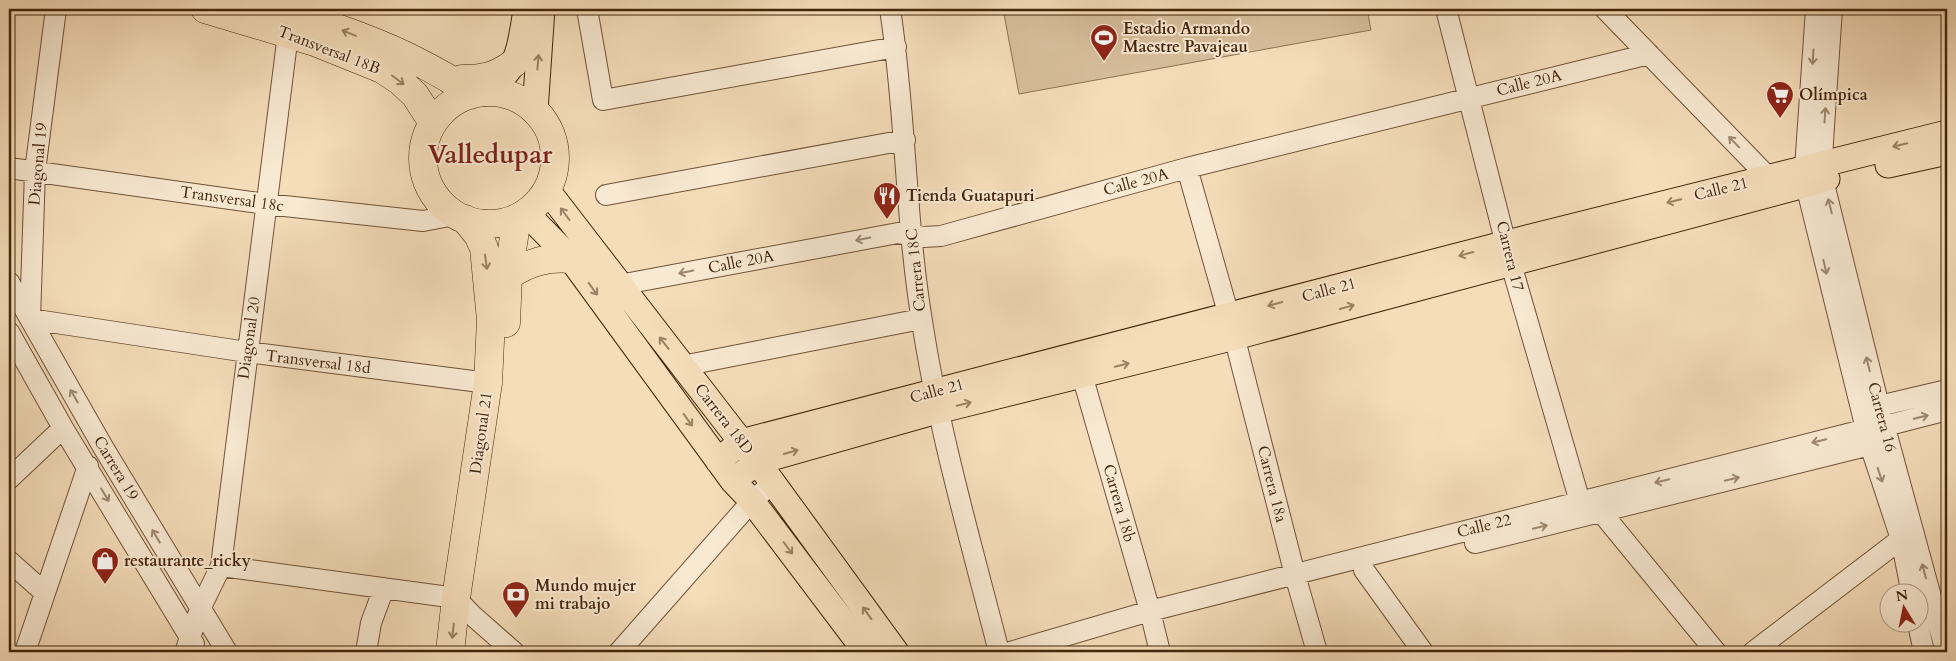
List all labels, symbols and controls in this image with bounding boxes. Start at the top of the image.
place label: Estadio Armando Maestre Pavajeau [1123,18,1250,58]
street label: Transversal 18B [275,20,383,80]
sports icon: Estadio Armando Maestre Pavajeau [1089,23,1119,62]
one-way arrow [342,28,358,37]
one-way arrow [1808,49,1818,65]
one-way arrow [533,54,543,70]
street label: Calle 20A [1494,64,1565,102]
one-way arrow [391,74,404,85]
supermarket icon: Olímpica [1765,80,1795,119]
place label: Olímpica [1799,84,1868,106]
one-way arrow [1820,107,1829,123]
street label: Diagonal 19 [23,122,53,206]
one-way arrow [1728,135,1740,148]
district label: Valledupar [427,137,553,172]
one-way arrow [1892,141,1908,150]
street label: Calle 20A [1101,163,1172,201]
street label: Calle 21 [1692,172,1750,206]
street label: Transversal 18c [179,181,285,217]
restaurant icon: Tienda Guatapuri [872,181,902,220]
place label: Tienda Guatapuri [906,185,1035,207]
one-way arrow [1667,197,1683,206]
one-way arrow [1825,198,1834,214]
one-way arrow [560,208,571,221]
street label: Carrera 17 [1491,219,1529,293]
street label: Carrera 18C [901,227,931,313]
one-way arrow [856,235,872,244]
street label: Calle 20A [706,245,776,279]
one-way arrow [1458,250,1474,259]
one-way arrow [482,253,492,269]
one-way arrow [1821,258,1830,274]
one-way arrow [679,268,695,278]
street label: Calle 21 [1299,272,1359,308]
one-way arrow [588,282,598,296]
street label: Diagonal 20 [232,295,266,381]
one-way arrow [1267,300,1283,309]
one-way arrow [1339,302,1355,311]
one-way arrow [659,337,670,350]
street label: Transversal 18d [264,345,372,379]
one-way arrow [1863,356,1872,372]
one-way arrow [1113,359,1129,369]
street label: Calle 21 [907,373,967,409]
street label: Carrera 18D [689,379,759,459]
street label: Carrera 16 [1862,380,1902,454]
one-way arrow [68,389,78,404]
street label: Diagonal 21 [464,390,498,476]
one-way arrow [956,399,972,408]
one-way arrow [1913,412,1929,421]
one-way arrow [683,413,693,427]
street label: Carrera 19 [88,432,144,504]
one-way arrow [1812,437,1828,446]
street label: Carrera 18a [1252,443,1292,525]
one-way arrow [783,447,799,457]
street label: Carrera 18b [1097,461,1141,545]
one-way arrow [1876,466,1885,482]
one-way arrow [1724,474,1740,483]
one-way arrow [1655,477,1671,486]
one-way arrow [100,487,110,501]
street label: Calle 22 [1455,509,1513,543]
one-way arrow [1532,522,1548,531]
one-way arrow [151,529,161,543]
one-way arrow [783,541,793,555]
shop icon: restaurante_ricky [90,546,120,585]
place label: restaurante_ricky [124,550,251,572]
one-way arrow [1919,564,1928,580]
place label: Mundo mujer mi trabajo [535,575,636,615]
bank icon: Mundo mujer mi trabajo [501,580,531,619]
north arrow [1878,584,1928,634]
text: N [1894,585,1909,606]
one-way arrow [862,606,872,620]
one-way arrow [448,623,458,639]

